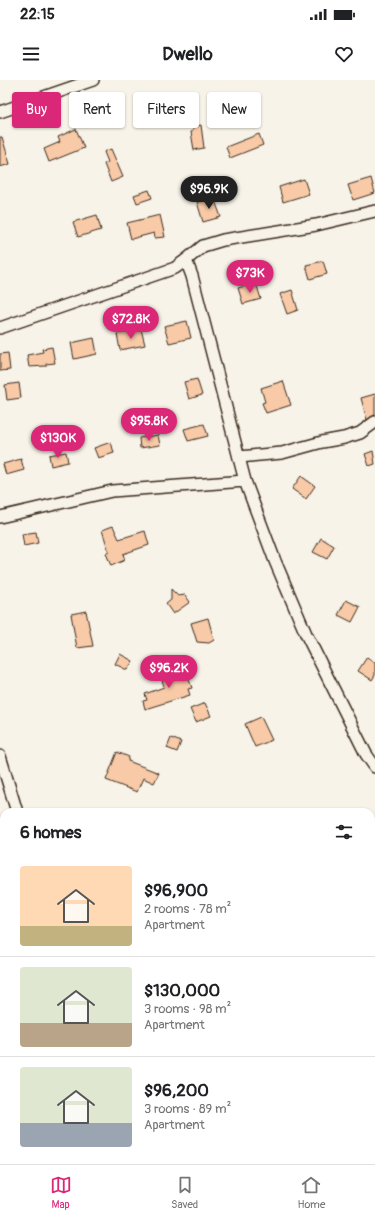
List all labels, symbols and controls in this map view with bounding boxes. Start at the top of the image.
text: 22:15 [20,5,55,24]
icon: menu [20,43,42,65]
text: Dwello [162,43,213,66]
icon: heart [333,43,355,65]
chip: Buy [12,92,61,128]
chip: Rent [69,92,125,128]
chip: Filters [133,92,199,128]
chip: New [207,92,261,128]
pin: $96.9K [176,176,242,210]
text: $96.9K [190,181,228,197]
pin: $73K [226,260,274,294]
text: $73K [235,265,265,281]
pin: $72.8K [98,306,164,340]
text: $72.8K [112,311,150,327]
pin: $95.8K [116,408,182,442]
text: $95.8K [130,413,168,429]
pin: $130K [30,425,86,459]
text: $130K [40,430,76,446]
pin: $96.2K [136,655,202,689]
text: $96.2K [149,660,189,676]
icon: filters [333,821,355,843]
text: 6 homes [20,822,81,843]
text: $96,900 [144,880,208,901]
icon: home [52,882,100,930]
text: 2 rooms · 78 m² [144,901,231,917]
text: Apartment [144,917,205,933]
text: $130,000 [144,980,220,1001]
icon: home [52,983,100,1031]
text: 3 rooms · 98 m² [144,1001,231,1017]
text: Apartment [144,1017,205,1033]
text: $96,200 [144,1080,209,1101]
icon: home [52,1083,100,1131]
text: 3 rooms · 89 m² [144,1101,231,1117]
text: Apartment [144,1117,205,1133]
tab: Map [50,1174,72,1211]
tab: Saved [171,1174,198,1211]
tab: Home [298,1174,325,1211]

